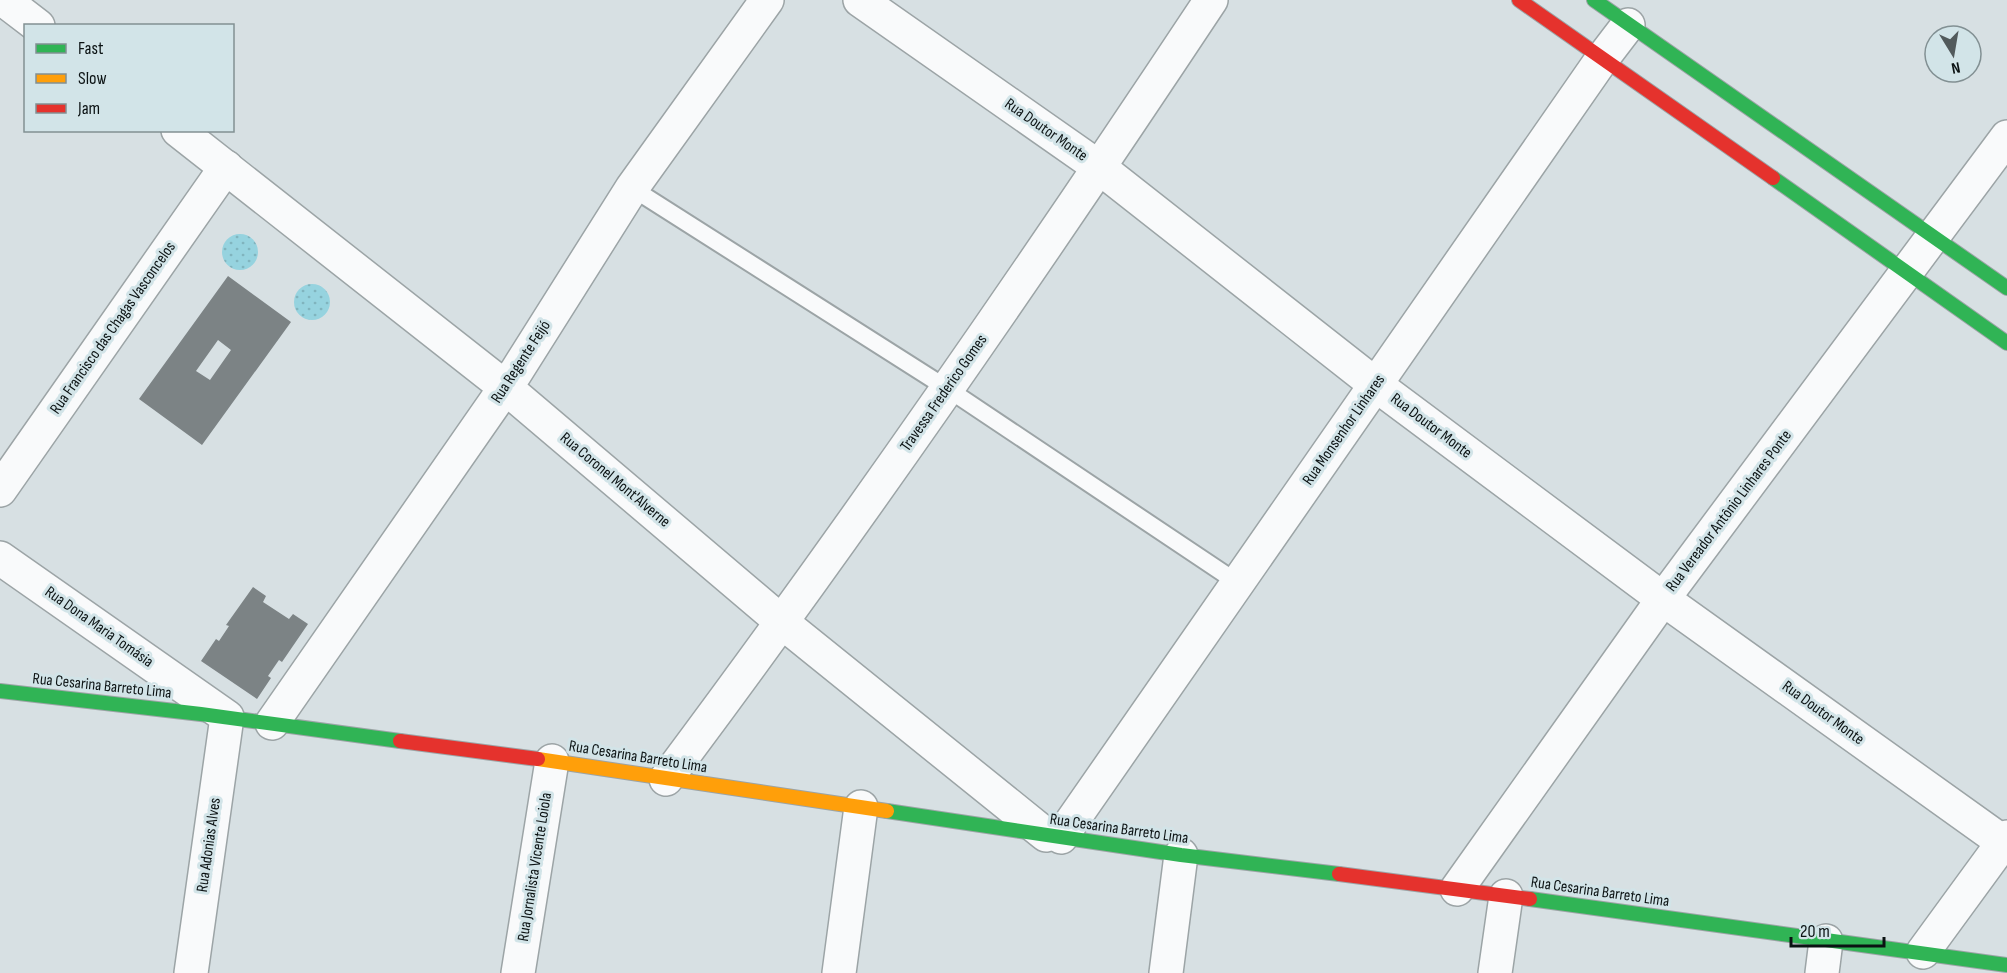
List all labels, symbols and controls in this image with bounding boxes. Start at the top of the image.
legend [24,24,234,132]
north arrow [1923,24,1983,84]
text: Fast [78,38,104,59]
text: N [1950,57,1962,77]
text: Slow [78,68,107,89]
street label: Rua Doutor Monte [1001,94,1091,166]
text: Jam [77,98,100,119]
street label: Rua Francisco das Chagas Vasconcelos [46,238,180,418]
street label: Rua Regente Feijó [487,317,555,407]
street label: Travessa Frederico Gomes [897,331,992,455]
street label: Rua Monsenhor Linhares [1299,371,1389,489]
street label: Rua Doutor Monte [1387,389,1475,463]
street label: Rua Vereador Antônio Linhares Ponte [1662,427,1796,595]
street label: Rua Coronel Mont'Alverne [556,428,674,532]
street label: Rua Dona Maria Tomásia [41,582,157,672]
street label: Rua Cesarina Barreto Lima [32,669,172,703]
street label: Rua Doutor Monte [1778,677,1868,749]
street label: Rua Cesarina Barreto Lima [568,737,708,777]
street label: Rua Jornalista Vicente Loiola [514,791,556,943]
street label: Rua Adonias Alves [193,796,225,893]
street label: Rua Cesarina Barreto Lima [1049,810,1189,848]
street label: Rua Cesarina Barreto Lima [1530,873,1670,911]
scale bar [1791,910,1884,948]
text: 20 m [1800,921,1830,942]

